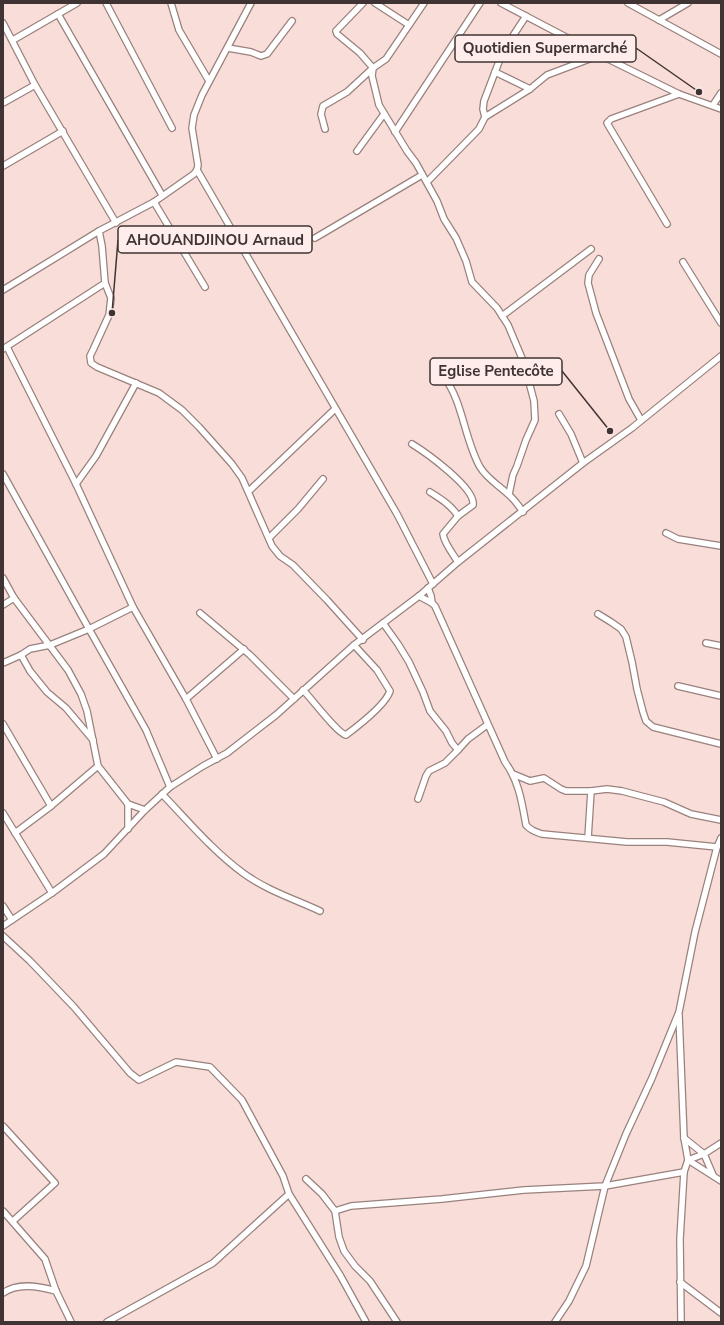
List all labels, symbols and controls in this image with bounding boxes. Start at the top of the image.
callout: Quotidien Supermarché [455,35,636,62]
text: Quotidien Supermarché [463,38,627,58]
callout: AHOUANDJINOU Arnaud [118,226,312,253]
text: AHOUANDJINOU Arnaud [126,230,304,250]
callout: Eglise Pentecôte [430,358,562,385]
text: Eglise Pentecôte [438,361,554,381]

